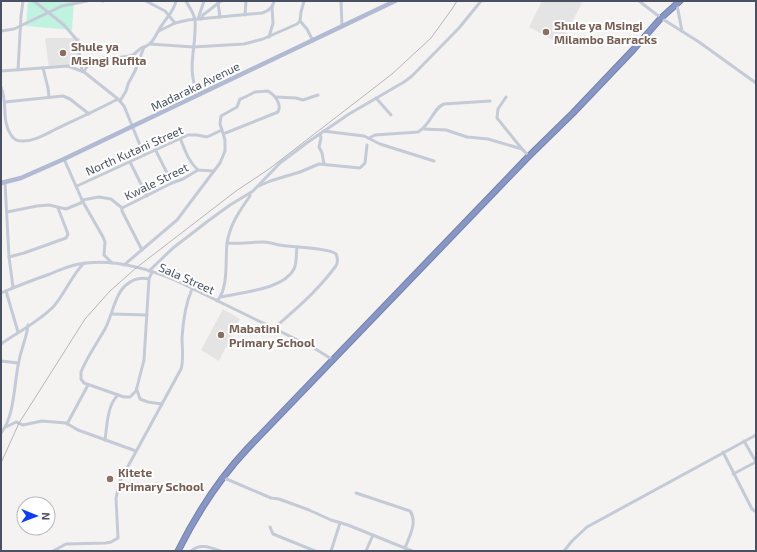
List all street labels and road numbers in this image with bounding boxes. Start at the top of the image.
street label: Madaraka Avenue [148,58,242,114]
street label: North Kutani Street [83,122,185,178]
street label: Kwale Street [122,159,191,202]
street label: Sala Street [157,260,217,297]

